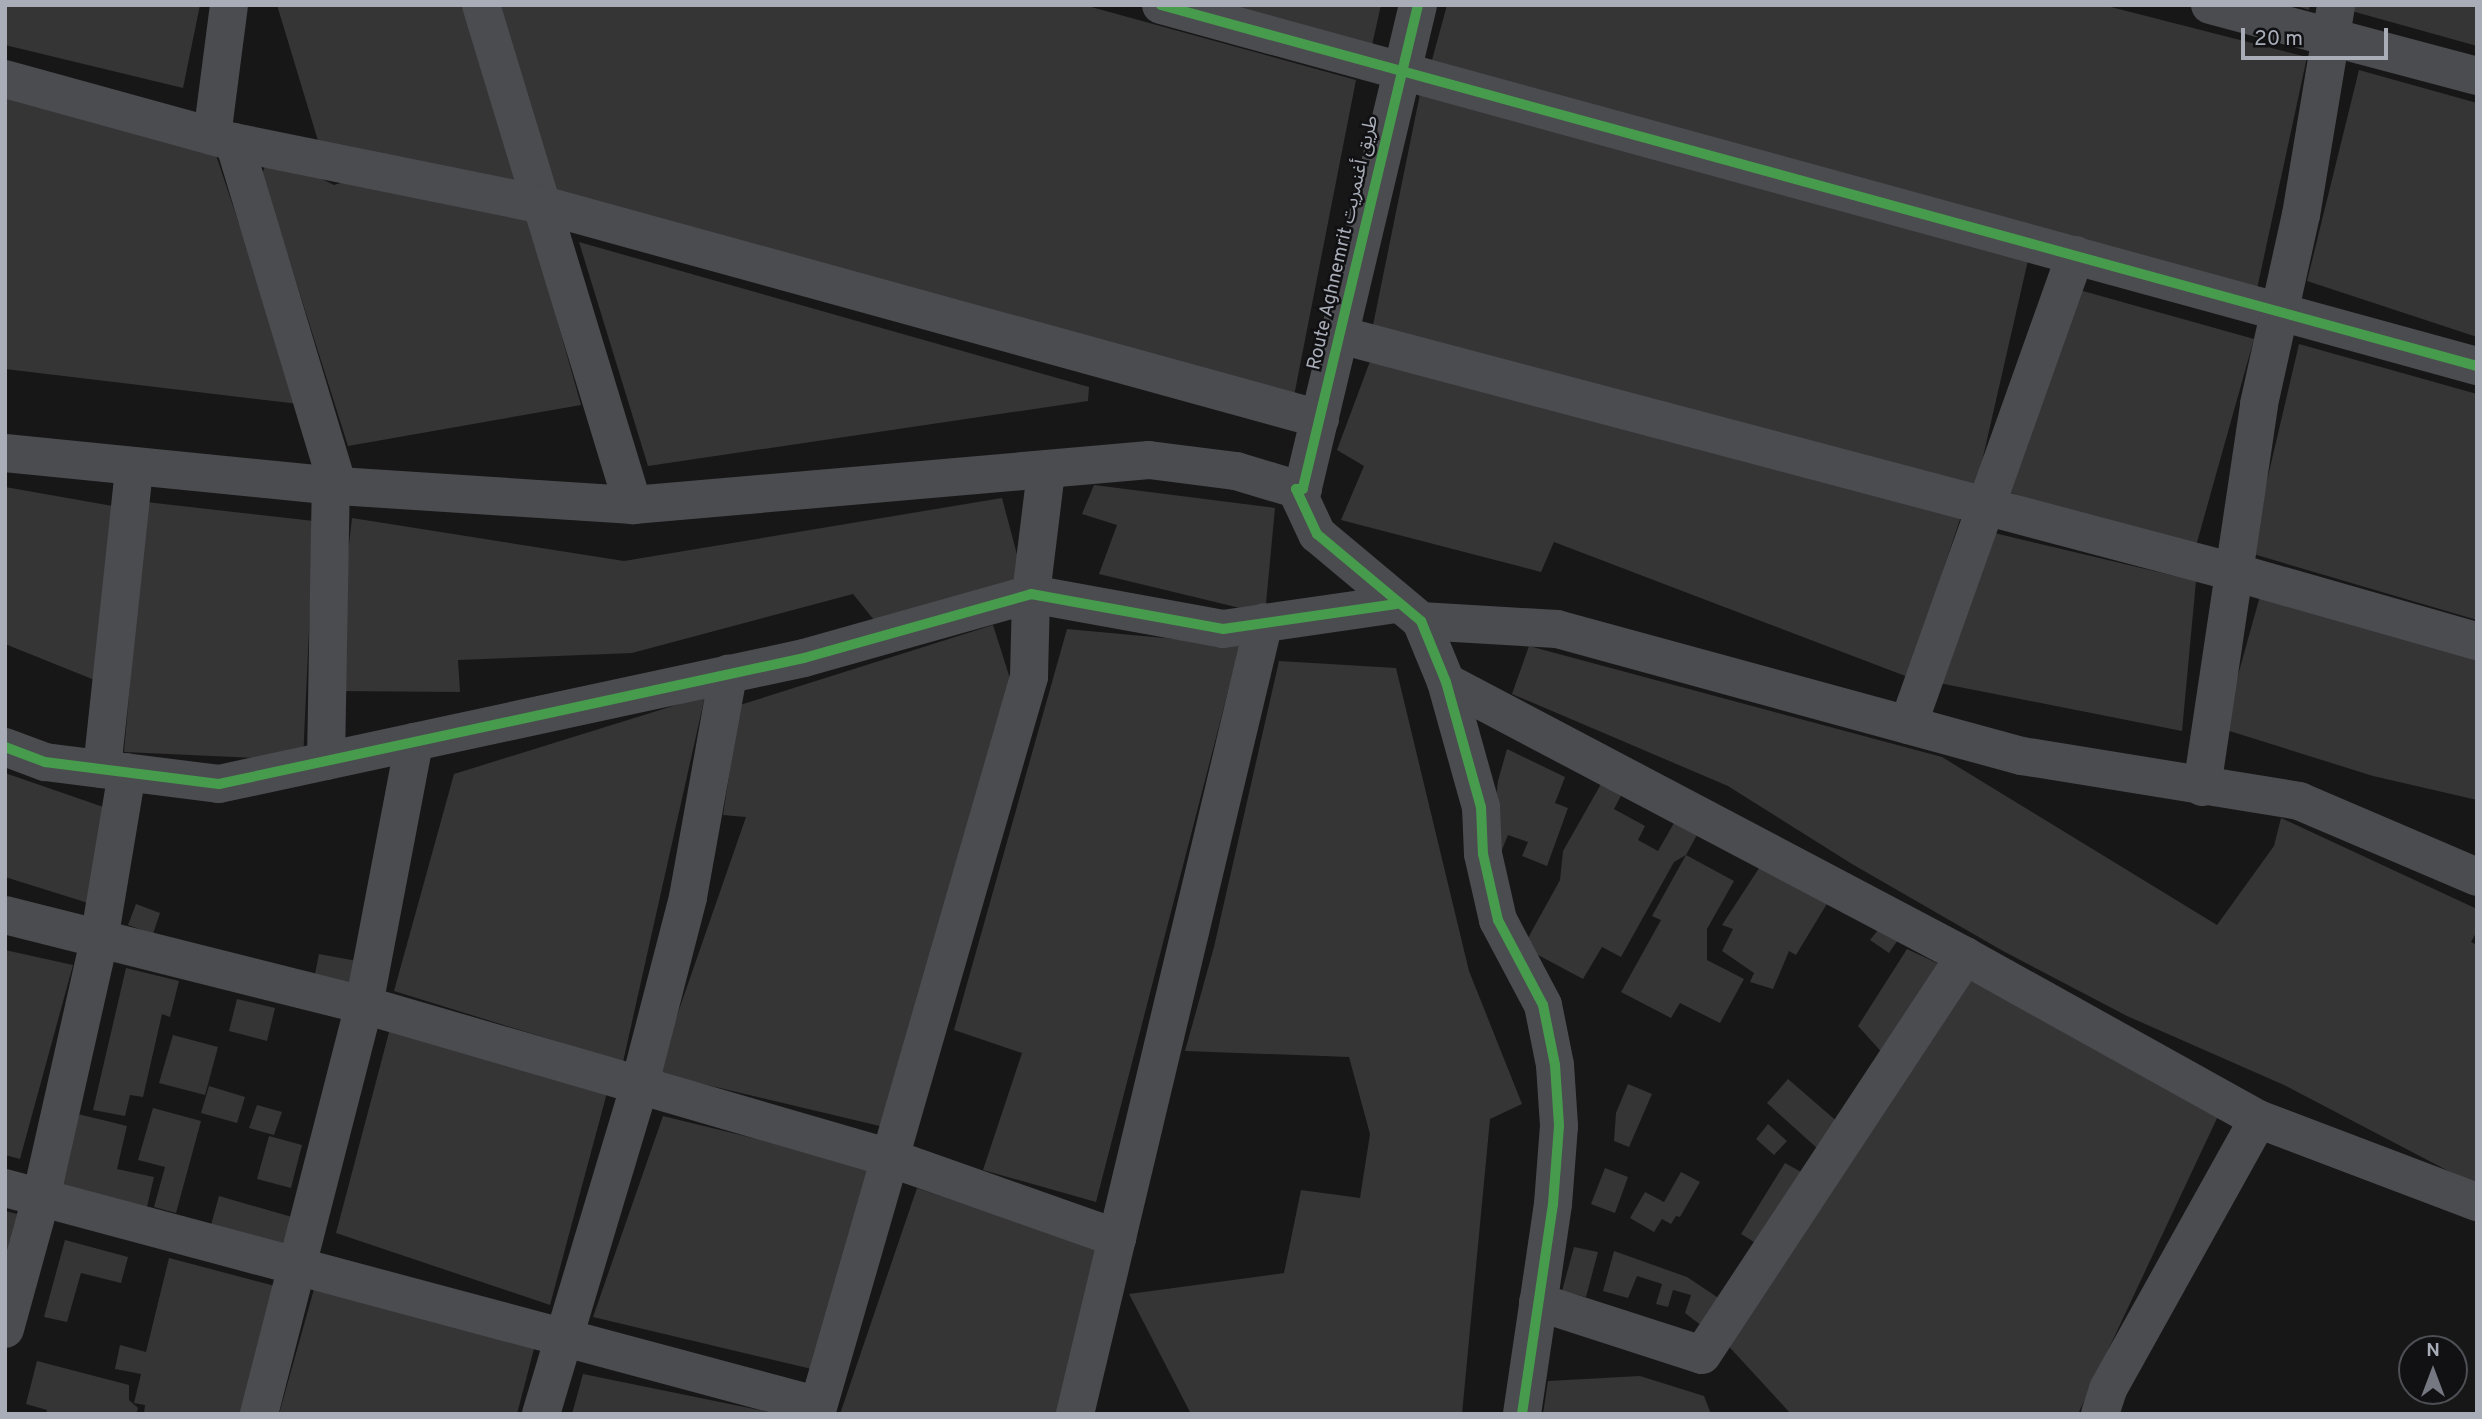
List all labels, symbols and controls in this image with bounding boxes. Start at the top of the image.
scale bar [2244,14,2391,58]
text: 20 m [2254,26,2303,53]
street label: Route Aghnemrit طريق أغنمريت [1304,113,1384,373]
north arrow [2398,1335,2468,1405]
text: N [2426,1339,2440,1363]

